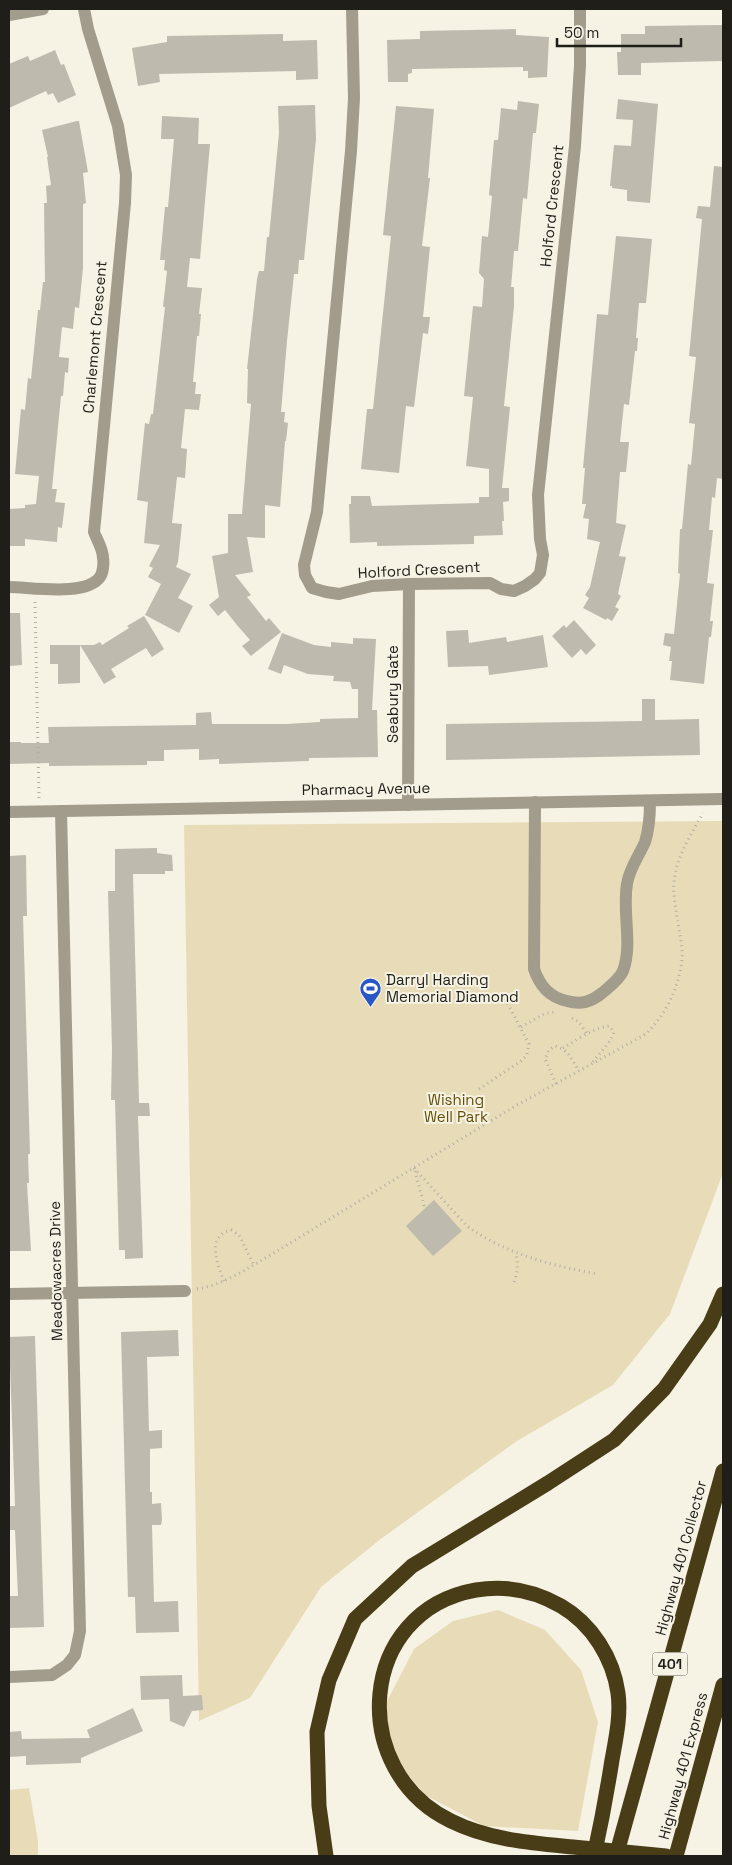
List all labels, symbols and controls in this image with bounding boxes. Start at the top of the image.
scale bar [557,15,681,47]
text: 50 m [564,23,599,42]
street label: Holford Crescent [536,144,567,268]
street label: Charlemont Crescent [78,260,111,414]
street label: Holford Crescent [357,557,481,582]
street label: Seabury Gate [383,645,402,743]
street label: Pharmacy Avenue [302,778,431,799]
place label: Darryl Harding Memorial Diamond [386,970,519,1006]
sports icon: Darryl Harding Memorial Diamond [358,977,382,1008]
park label: Wishing Well Park [424,1090,488,1126]
street label: Meadowacres Drive [45,1201,66,1341]
street label: Highway 401 Collector [651,1478,711,1638]
road number: 401 [652,1652,688,1676]
street label: Highway 401 Express [654,1690,711,1842]

